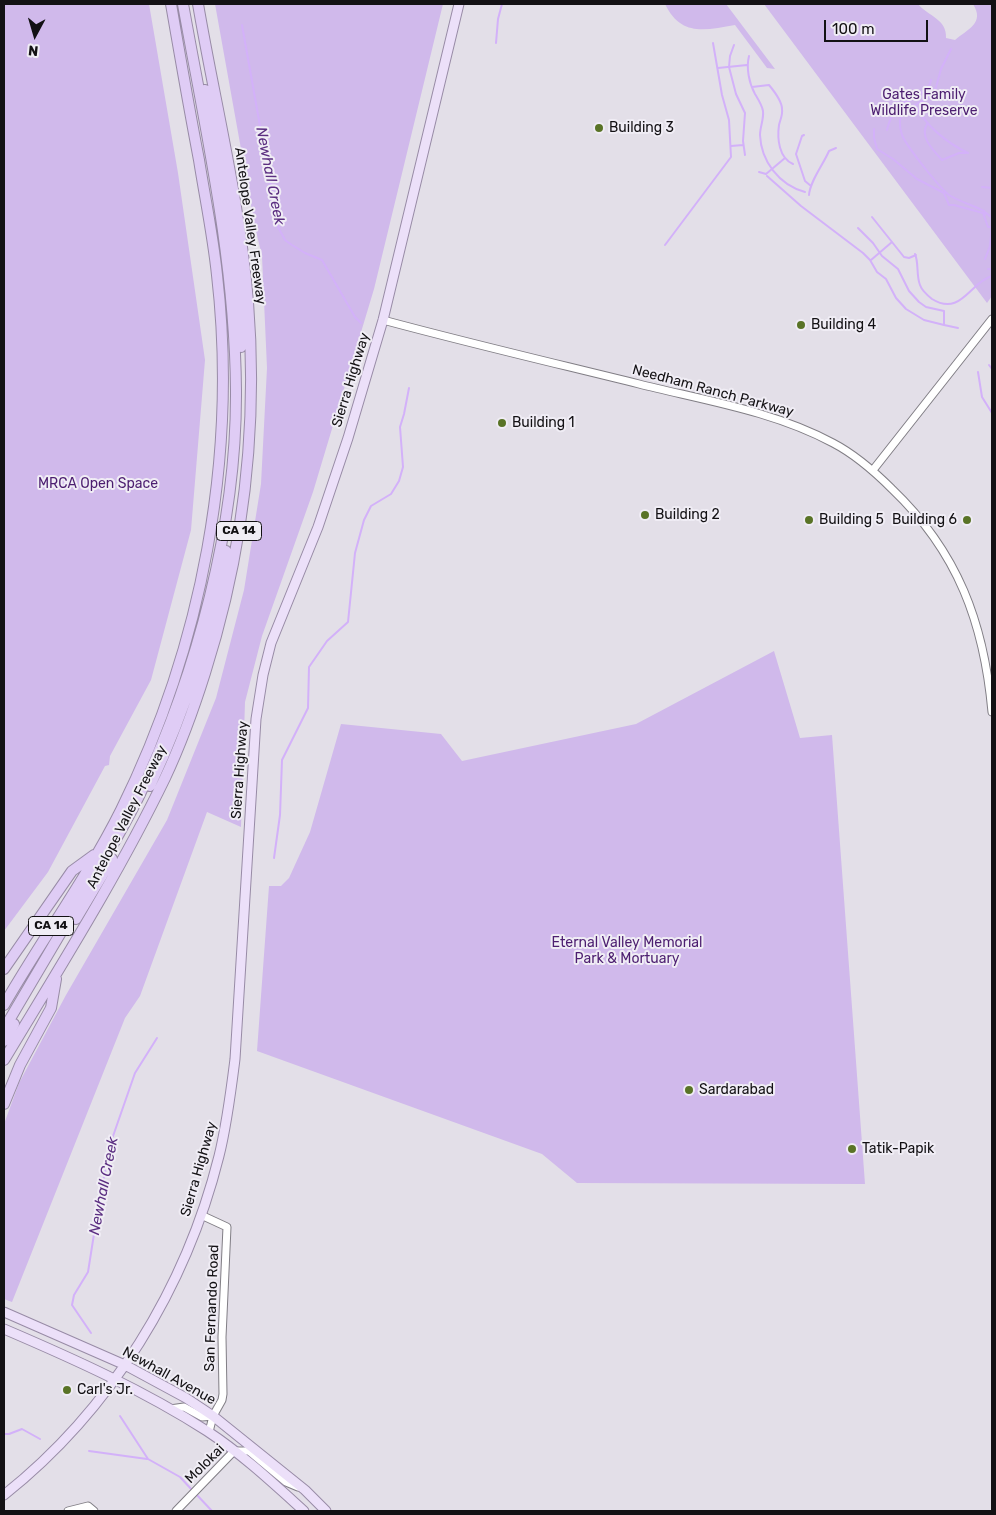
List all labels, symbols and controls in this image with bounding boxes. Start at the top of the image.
north arrow [10,10,60,60]
scale bar [826,10,930,42]
text: 100 m [832,20,874,38]
text: N [27,41,39,59]
park label: Gates Family Wildlife Preserve [870,87,978,120]
place label: Building 3 [609,120,674,136]
marker: Building 3 [593,122,605,134]
water label: Newhall Creek [252,125,288,227]
street label: Antelope Valley Freeway [231,146,269,306]
place label: Building 4 [811,317,876,333]
marker: Building 4 [795,319,807,331]
street label: Sierra Highway [329,331,373,429]
street label: Needham Ranch Parkway [630,361,796,421]
place label: Building 1 [512,415,575,431]
marker: Building 1 [496,417,508,429]
park label: MRCA Open Space [38,476,158,492]
place label: Building 2 [655,507,720,523]
marker: Building 2 [639,509,651,521]
place label: Building 5 [819,512,884,528]
place label: Building 6 [892,512,957,528]
marker: Building 5 [803,514,815,526]
marker: Building 6 [961,514,973,526]
road number: CA 14 [216,522,262,540]
street label: Sierra Highway [228,720,252,820]
street label: Antelope Valley Freeway [83,742,171,892]
road number: CA 14 [28,916,74,936]
park label: Eternal Valley Memorial Park & Mortuary [552,935,702,968]
place label: Sardarabad [699,1082,774,1098]
marker: Sardarabad [683,1084,695,1096]
street label: Sierra Highway [177,1120,221,1218]
water label: Newhall Creek [86,1135,122,1237]
place label: Tatik-Papik [862,1141,934,1157]
marker: Tatik-Papik [846,1143,858,1155]
street label: San Fernando Road [201,1244,223,1372]
street label: Newhall Avenue [119,1343,219,1409]
place label: Carl's Jr. [77,1382,133,1398]
marker: Carl's Jr. [61,1384,73,1396]
street label: Molokai [182,1441,228,1487]

